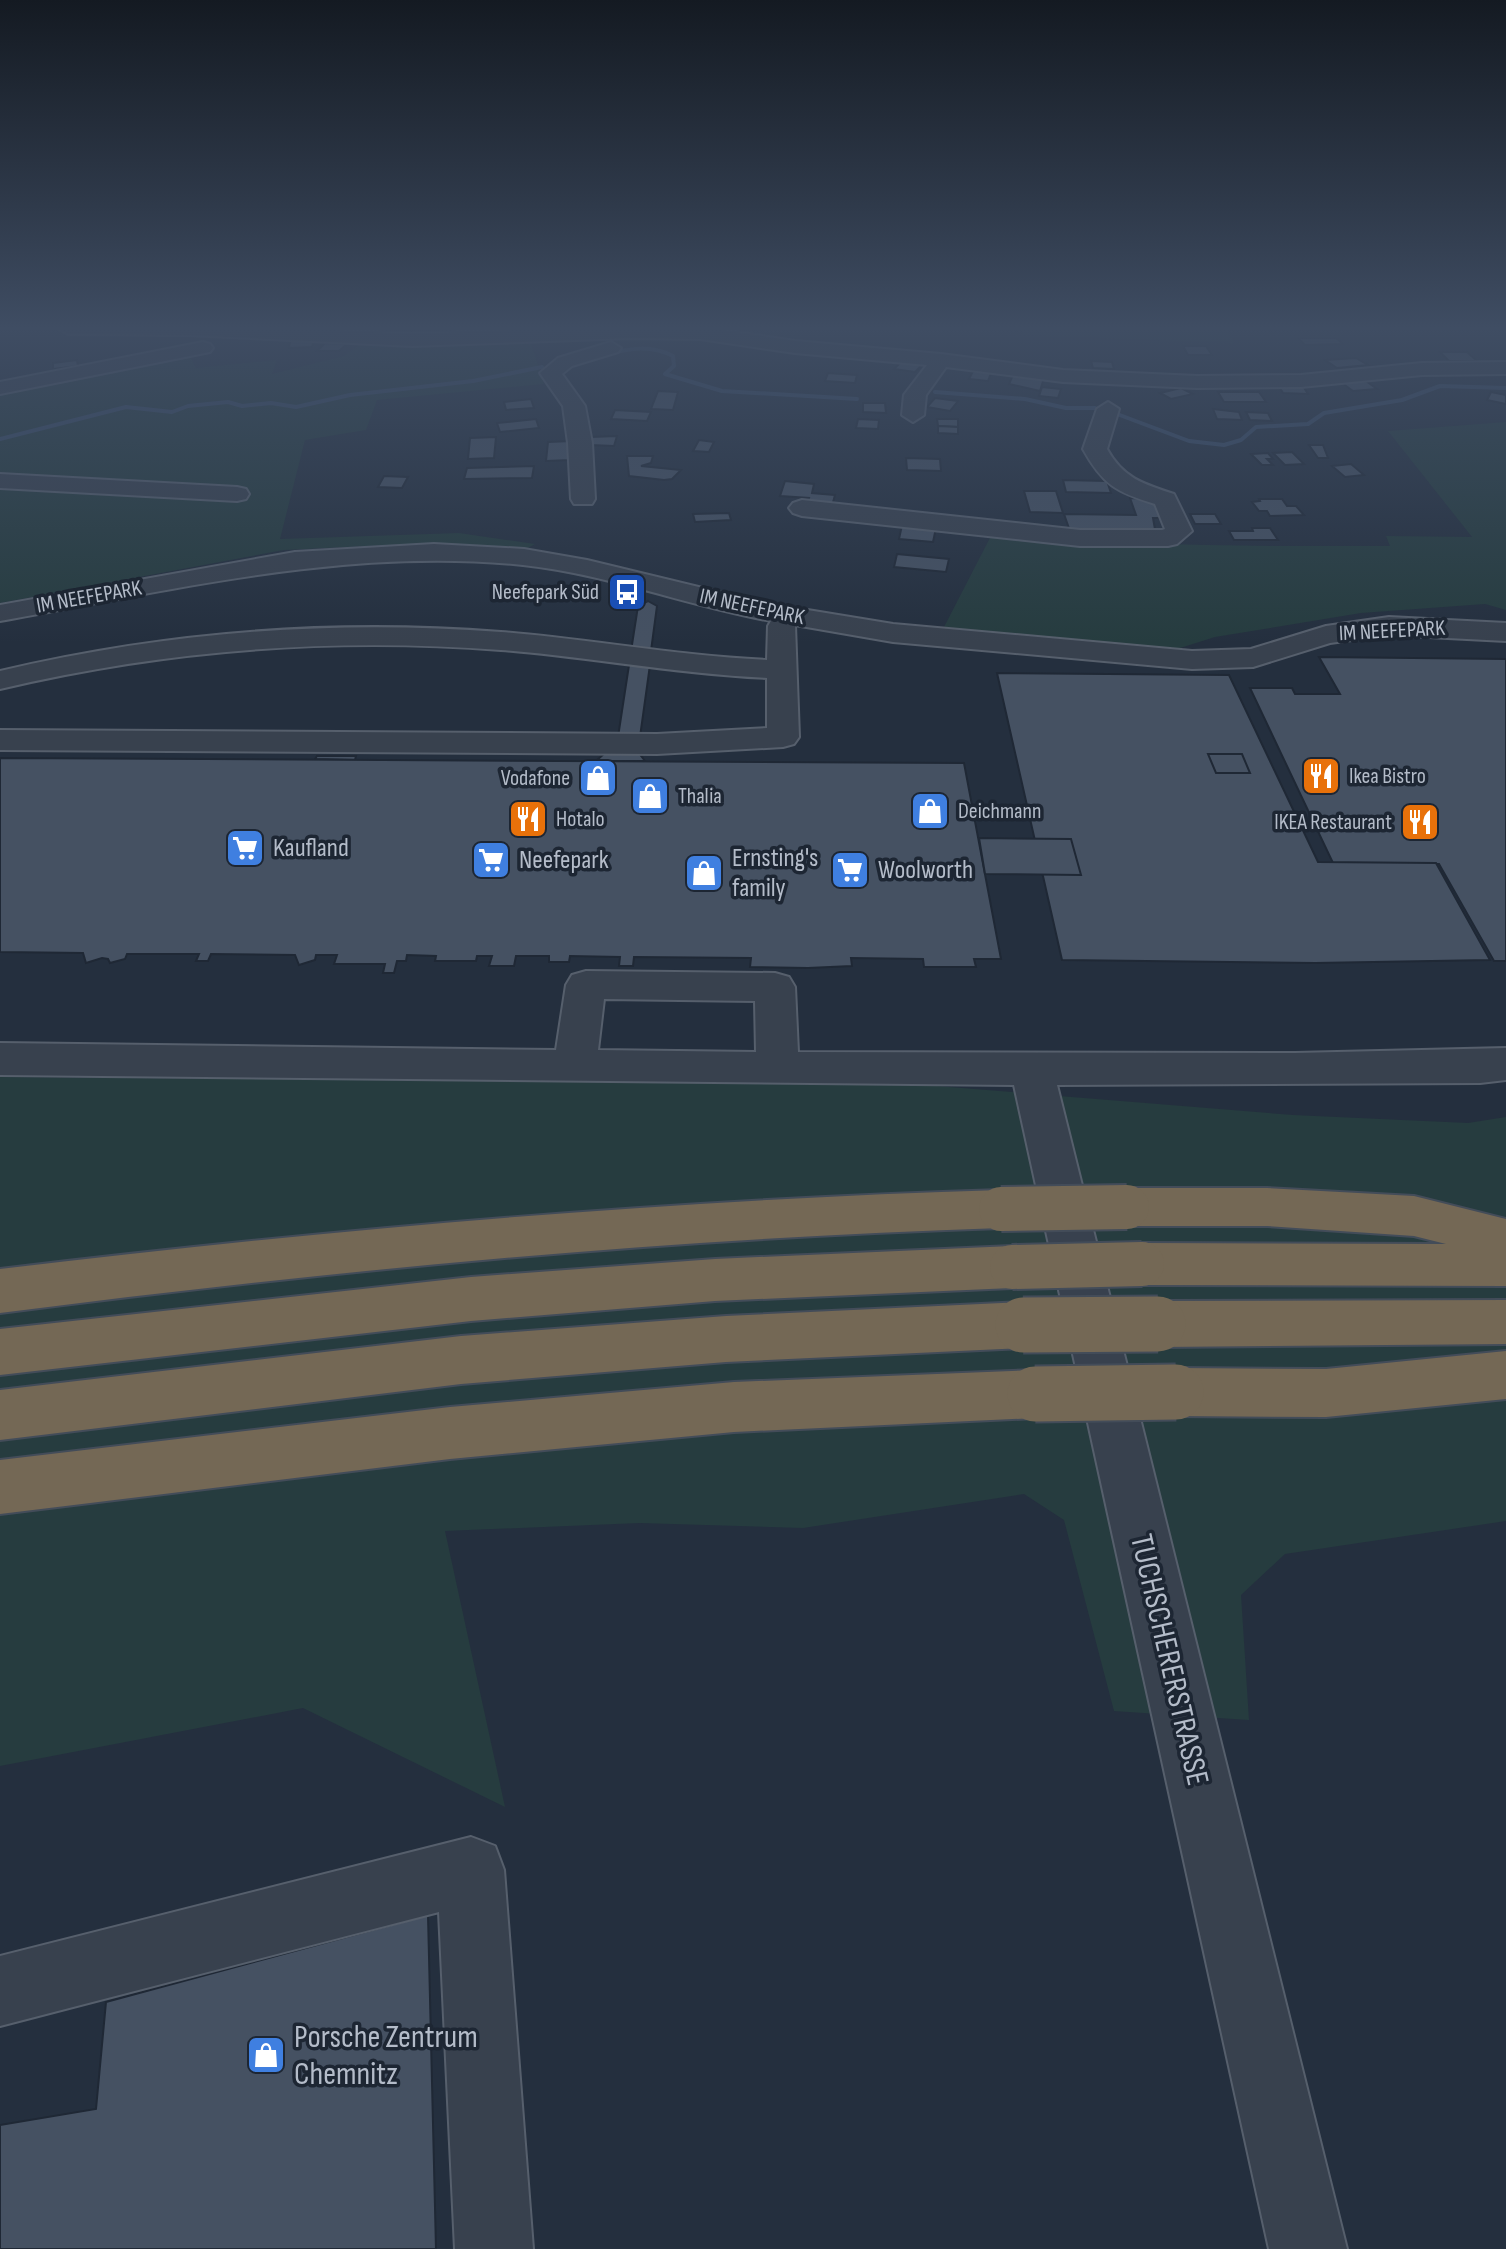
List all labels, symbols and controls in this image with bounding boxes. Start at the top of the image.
bus stop icon: Neefepark Süd [606,571,648,613]
street label: IM NEEFEPARK [34,574,144,620]
place label: Neefepark Süd [492,579,599,606]
street label: IM NEEFEPARK [697,583,807,631]
street label: IM NEEFEPARK [1338,615,1446,647]
restaurant icon: Ikea Bistro [1300,755,1342,797]
shop icon: Vodafone [577,757,619,799]
place label: Ikea Bistro [1349,763,1426,790]
place label: Vodafone [501,765,570,792]
shop icon: Thalia [629,775,671,817]
place label: Thalia [678,783,722,810]
shop icon: Deichmann [909,790,951,832]
restaurant icon: Hotalo [507,798,549,840]
place label: Deichmann [958,798,1041,825]
restaurant icon: IKEA Restaurant [1399,801,1441,843]
place label: Hotalo [556,806,605,833]
place label: IKEA Restaurant [1274,809,1392,836]
supermarket icon: Kaufland [224,827,266,869]
place label: Kaufland [273,833,349,864]
supermarket icon: Neefepark [470,839,512,881]
place label: Ernsting's family [732,843,818,904]
place label: Neefepark [519,845,609,876]
supermarket icon: Woolworth [829,849,871,891]
shop icon: Ernsting's family [683,852,725,894]
place label: Woolworth [878,855,973,886]
street label: TUCHSCHERERSTRASSE [1121,1531,1217,1789]
place label: Porsche Zentrum Chemnitz [294,2018,478,2094]
shop icon: Porsche Zentrum Chemnitz [245,2034,287,2076]

